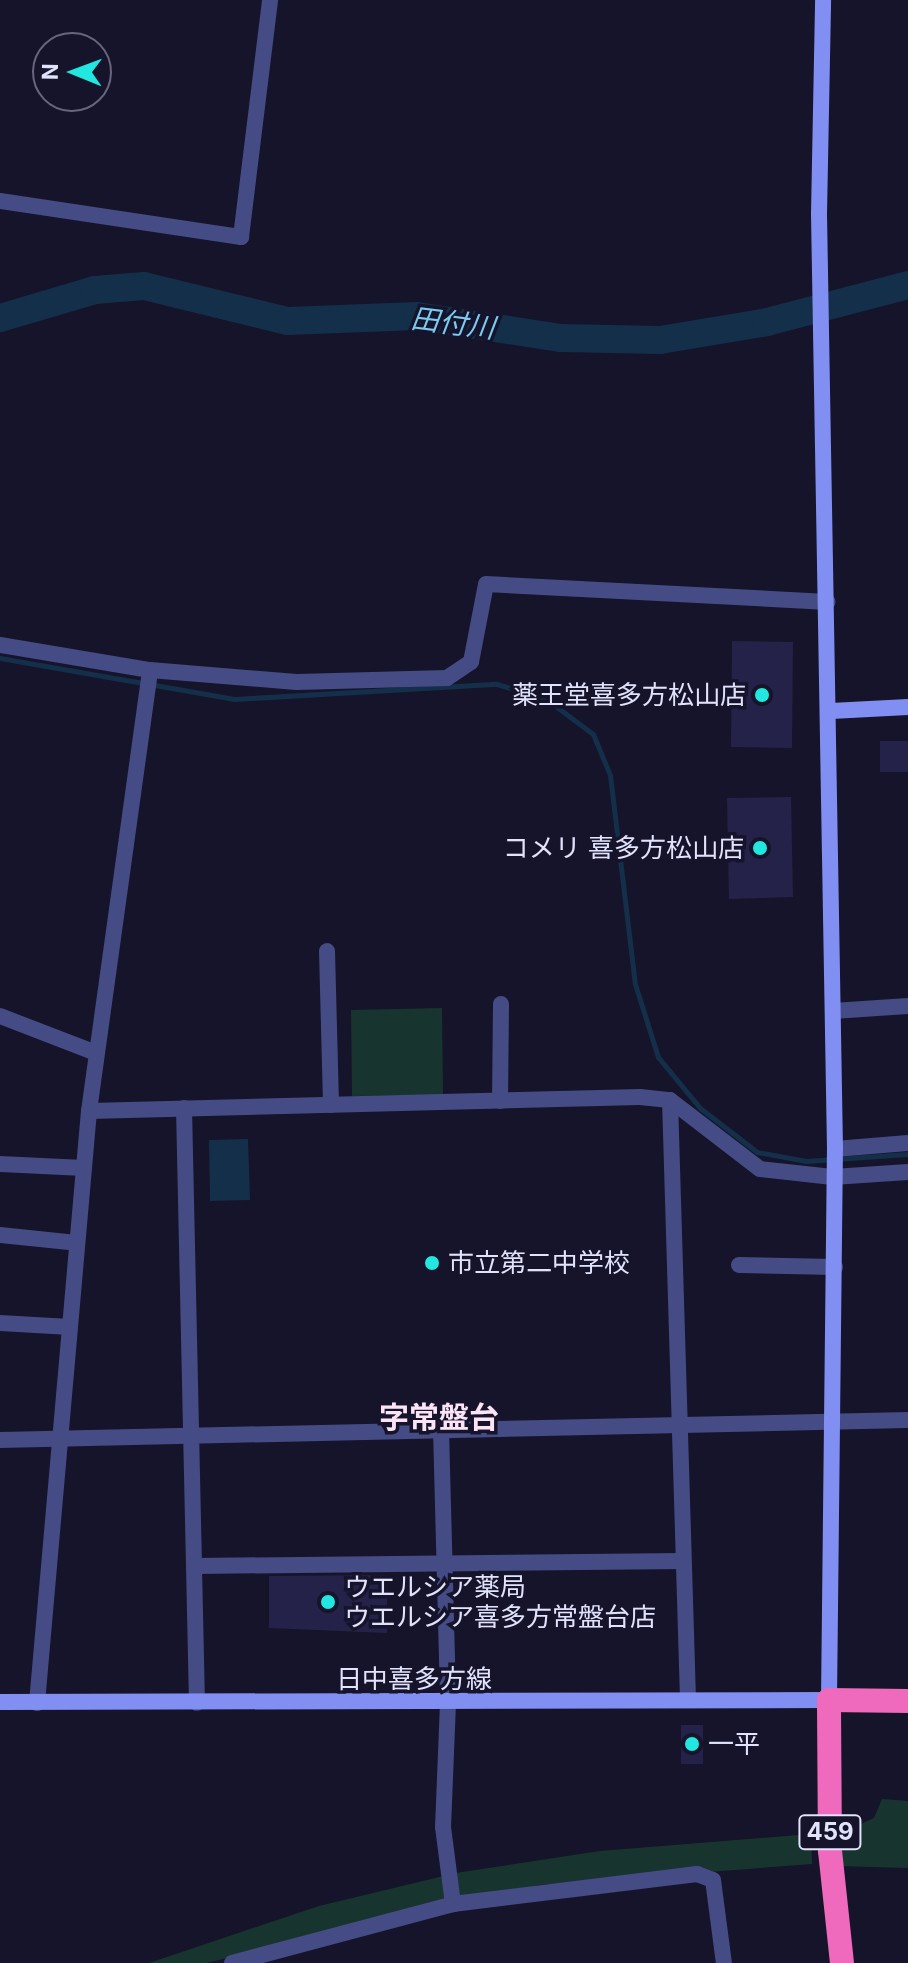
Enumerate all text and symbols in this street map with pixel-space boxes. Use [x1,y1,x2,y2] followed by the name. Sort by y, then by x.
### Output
[32,32,112,112] north arrow
[37,63,63,80] text: N
[409,301,497,345] water label: 田付川
[512,679,746,711] place label: 薬王堂喜多方松山店
[753,686,771,704] marker: 薬王堂喜多方松山店
[503,832,744,864] place label: コメリ 喜多方松山店
[751,839,769,857] marker: コメリ 喜多方松山店
[448,1247,630,1279] place label: 市立第二中学校
[423,1254,441,1272] marker: 市立第二中学校
[379,1399,499,1435] district label: 字常盤台
[344,1571,656,1632] place label: ウエルシア薬局 ウエルシア喜多方常盤台店
[319,1593,337,1611] marker: ウエルシア薬局 ウエルシア喜多方常盤台店
[336,1663,492,1695] street label: 日中喜多方線
[708,1728,760,1760] place label: 一平
[683,1735,701,1753] marker: 一平
[798,1812,862,1852] road number: 459

